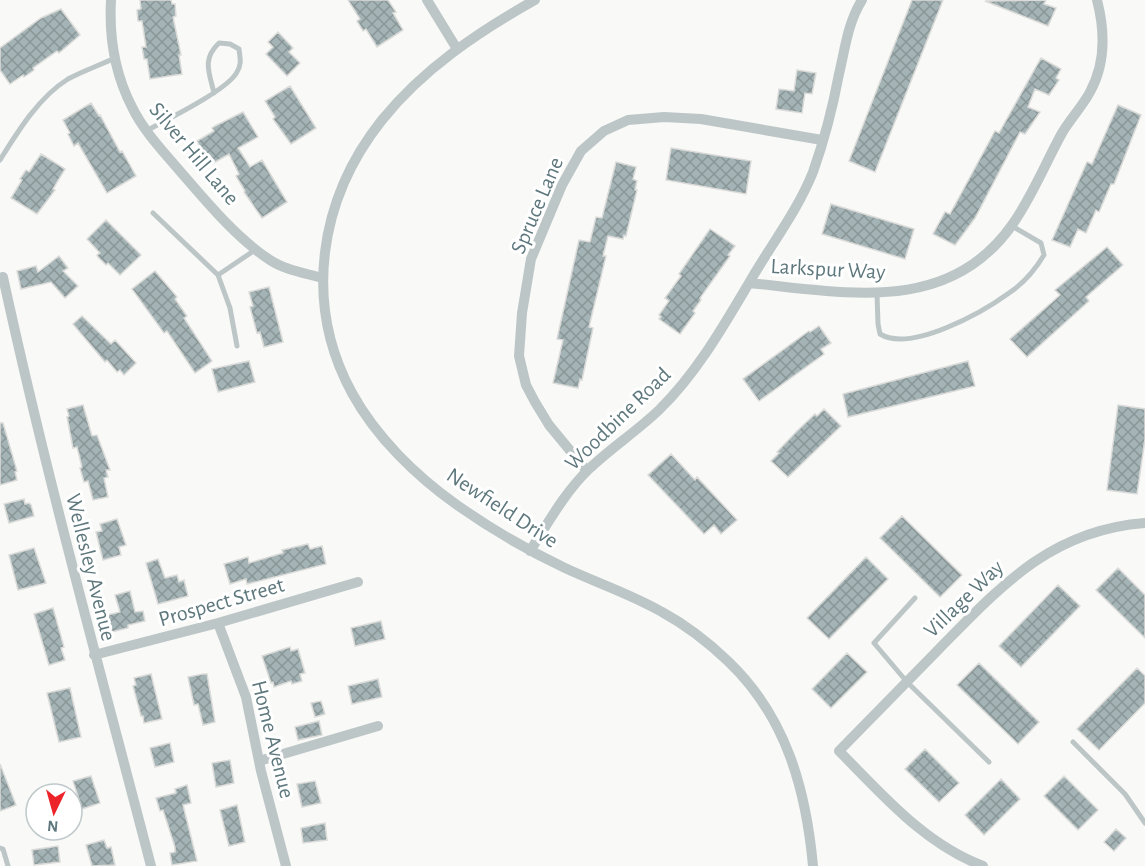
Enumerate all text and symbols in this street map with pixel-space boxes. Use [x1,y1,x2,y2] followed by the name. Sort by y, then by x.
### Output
[145,98,243,209] street label: Silver Hill Lane
[507,154,567,257] street label: Spruce Lane
[770,255,887,283] street label: Larkspur Way
[561,363,675,474] street label: Woodbine Road
[443,464,562,552] street label: Newfield Drive
[62,491,120,643] street label: Wellesley Avenue
[920,555,1008,642] street label: Village Way
[156,574,287,630] street label: Prospect Street
[248,678,298,800] street label: Home Avenue
[24,782,84,842] north arrow
[47,817,59,834] text: N

